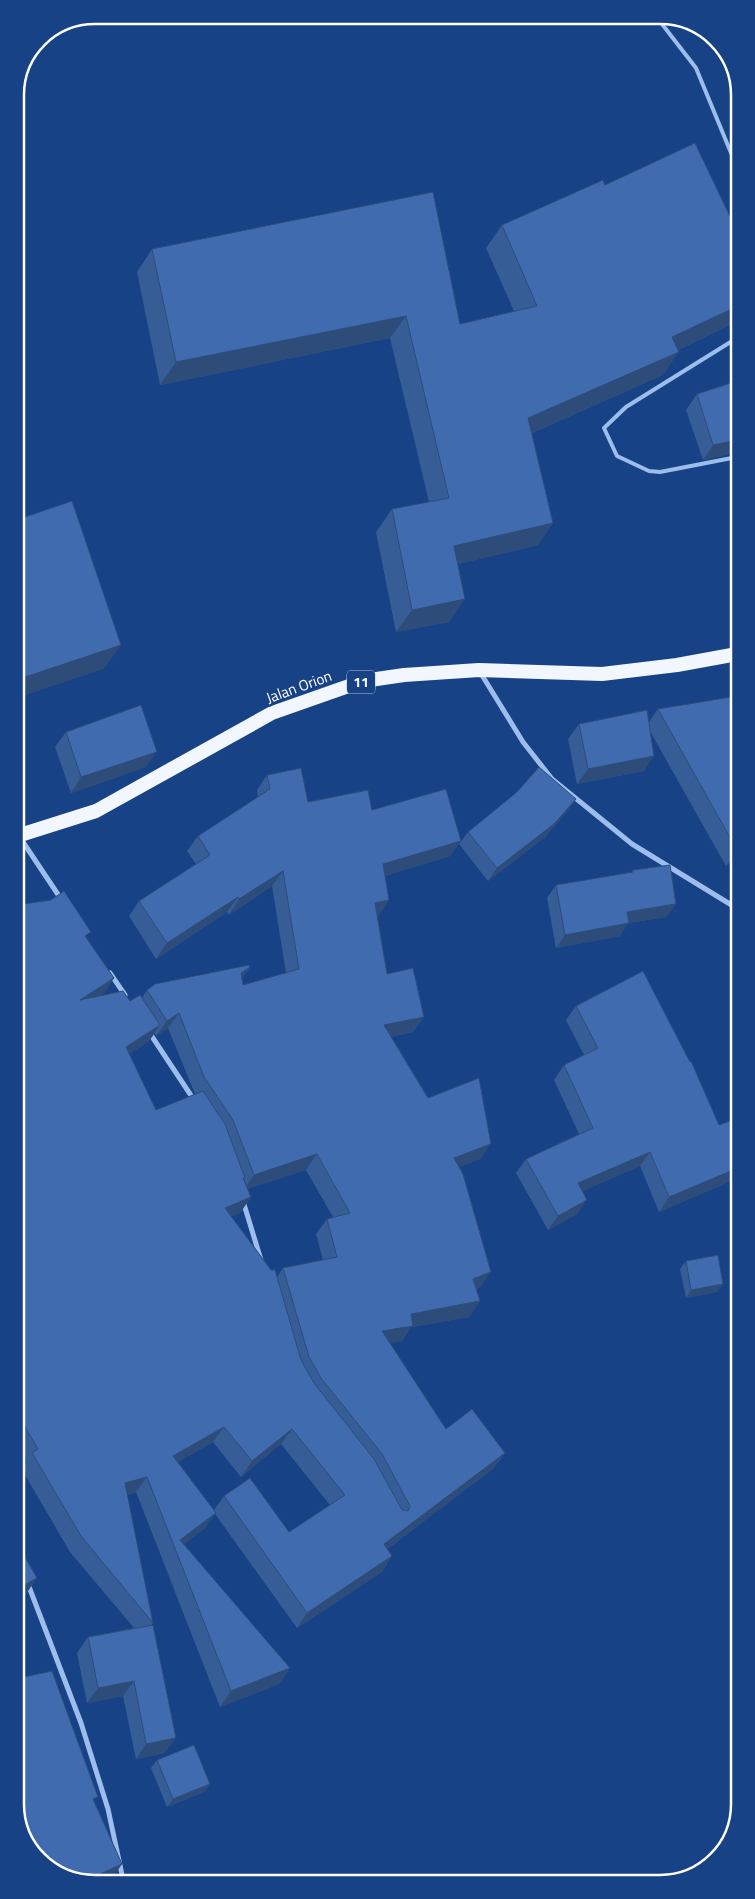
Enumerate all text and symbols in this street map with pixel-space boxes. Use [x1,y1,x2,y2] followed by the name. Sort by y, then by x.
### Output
[263,664,335,709] street label: Jalan Orion
[347,670,375,694] road number: 11

